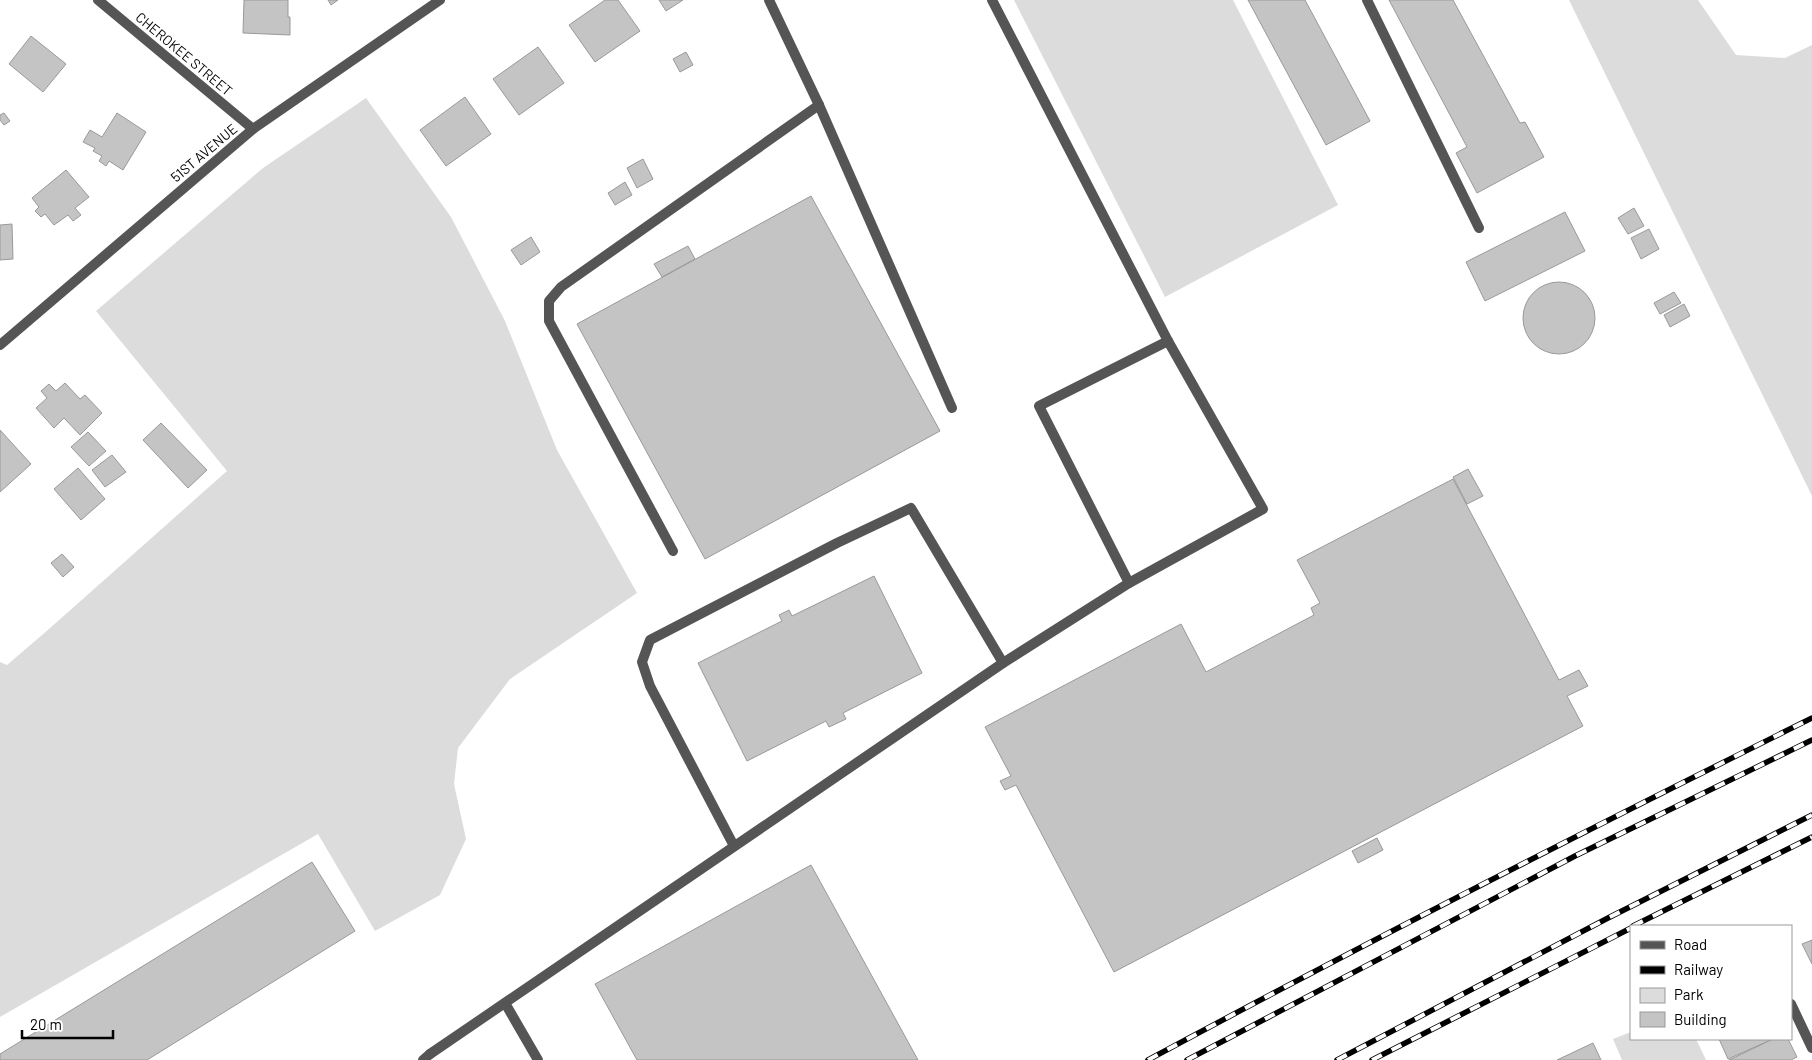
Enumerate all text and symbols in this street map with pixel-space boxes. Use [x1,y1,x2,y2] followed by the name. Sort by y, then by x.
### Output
[133,8,236,99] street label: CHEROKEE STREET
[167,120,240,185] street label: 51ST AVENUE
[1630,925,1792,1040] legend
[1674,935,1707,953] text: Road
[1674,960,1723,978] text: Railway
[1674,985,1704,1003] text: Park
[22,1008,114,1040] scale bar
[1674,1010,1727,1028] text: Building
[30,1015,62,1033] text: 20 m

